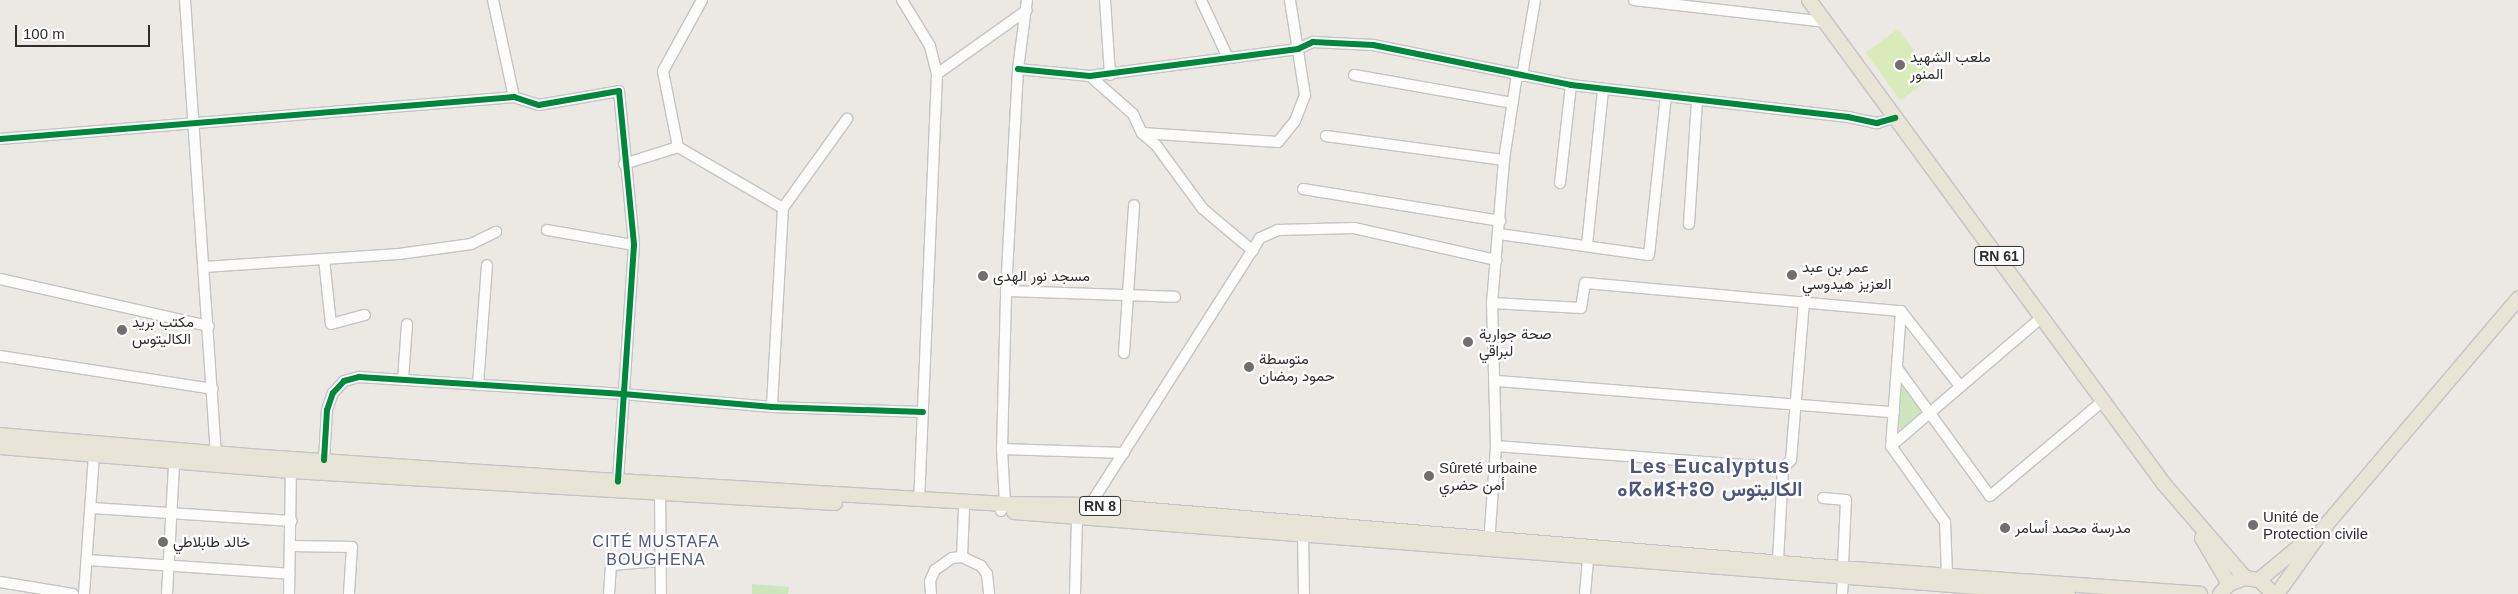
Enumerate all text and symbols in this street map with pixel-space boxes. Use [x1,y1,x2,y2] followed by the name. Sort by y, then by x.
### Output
[18,15,152,47] scale bar
[23,25,65,42] text: 100 m
[1910,47,1991,82] place label: ملعب الشهيد المنور
[1894,59,1906,71] marker: ملعب الشهيد المنور
[1974,245,2024,268] road number: RN 61
[1802,257,1891,292] place label: عمر بن عبد العزيز هيدوسي
[993,267,1090,285] place label: مسجد نور الهدى
[1786,269,1798,281] marker: عمر بن عبد العزيز هيدوسي
[977,270,989,282] marker: مسجد نور الهدى
[132,312,194,347] place label: مكتب بريد الكاليتوس
[116,324,128,336] marker: مكتب بريد الكاليتوس
[1479,324,1552,359] place label: صحة جوارية لبراقي
[1461,335,1475,349] marker: صحة جوارية لبراقي
[1259,349,1335,384] place label: متوسطة حمود رمضان
[1243,361,1255,373] marker: متوسطة حمود رمضان
[1622,454,1798,501] district label: Les Eucalyptus ⴰⴽⴰⵍⵉⵜⵓⵙ الكاليتوس
[1439,458,1537,493] place label: Sûreté urbaine أمن حضري
[1423,470,1435,482] marker: Sûreté urbaine أمن حضري
[1079,494,1121,518] road number: RN 8
[2263,507,2368,542] place label: Unité de Protection civile
[2015,519,2131,537] place label: مدرسة محمد أسامر
[2247,519,2259,531] marker: Unité de Protection civile
[1999,522,2011,534] marker: مدرسة محمد أسامر
[591,532,721,570] district label: CITÉ MUSTAFA BOUGHENA
[173,533,250,551] place label: خالد طابلاطي
[157,536,169,548] marker: خالد طابلاطي

